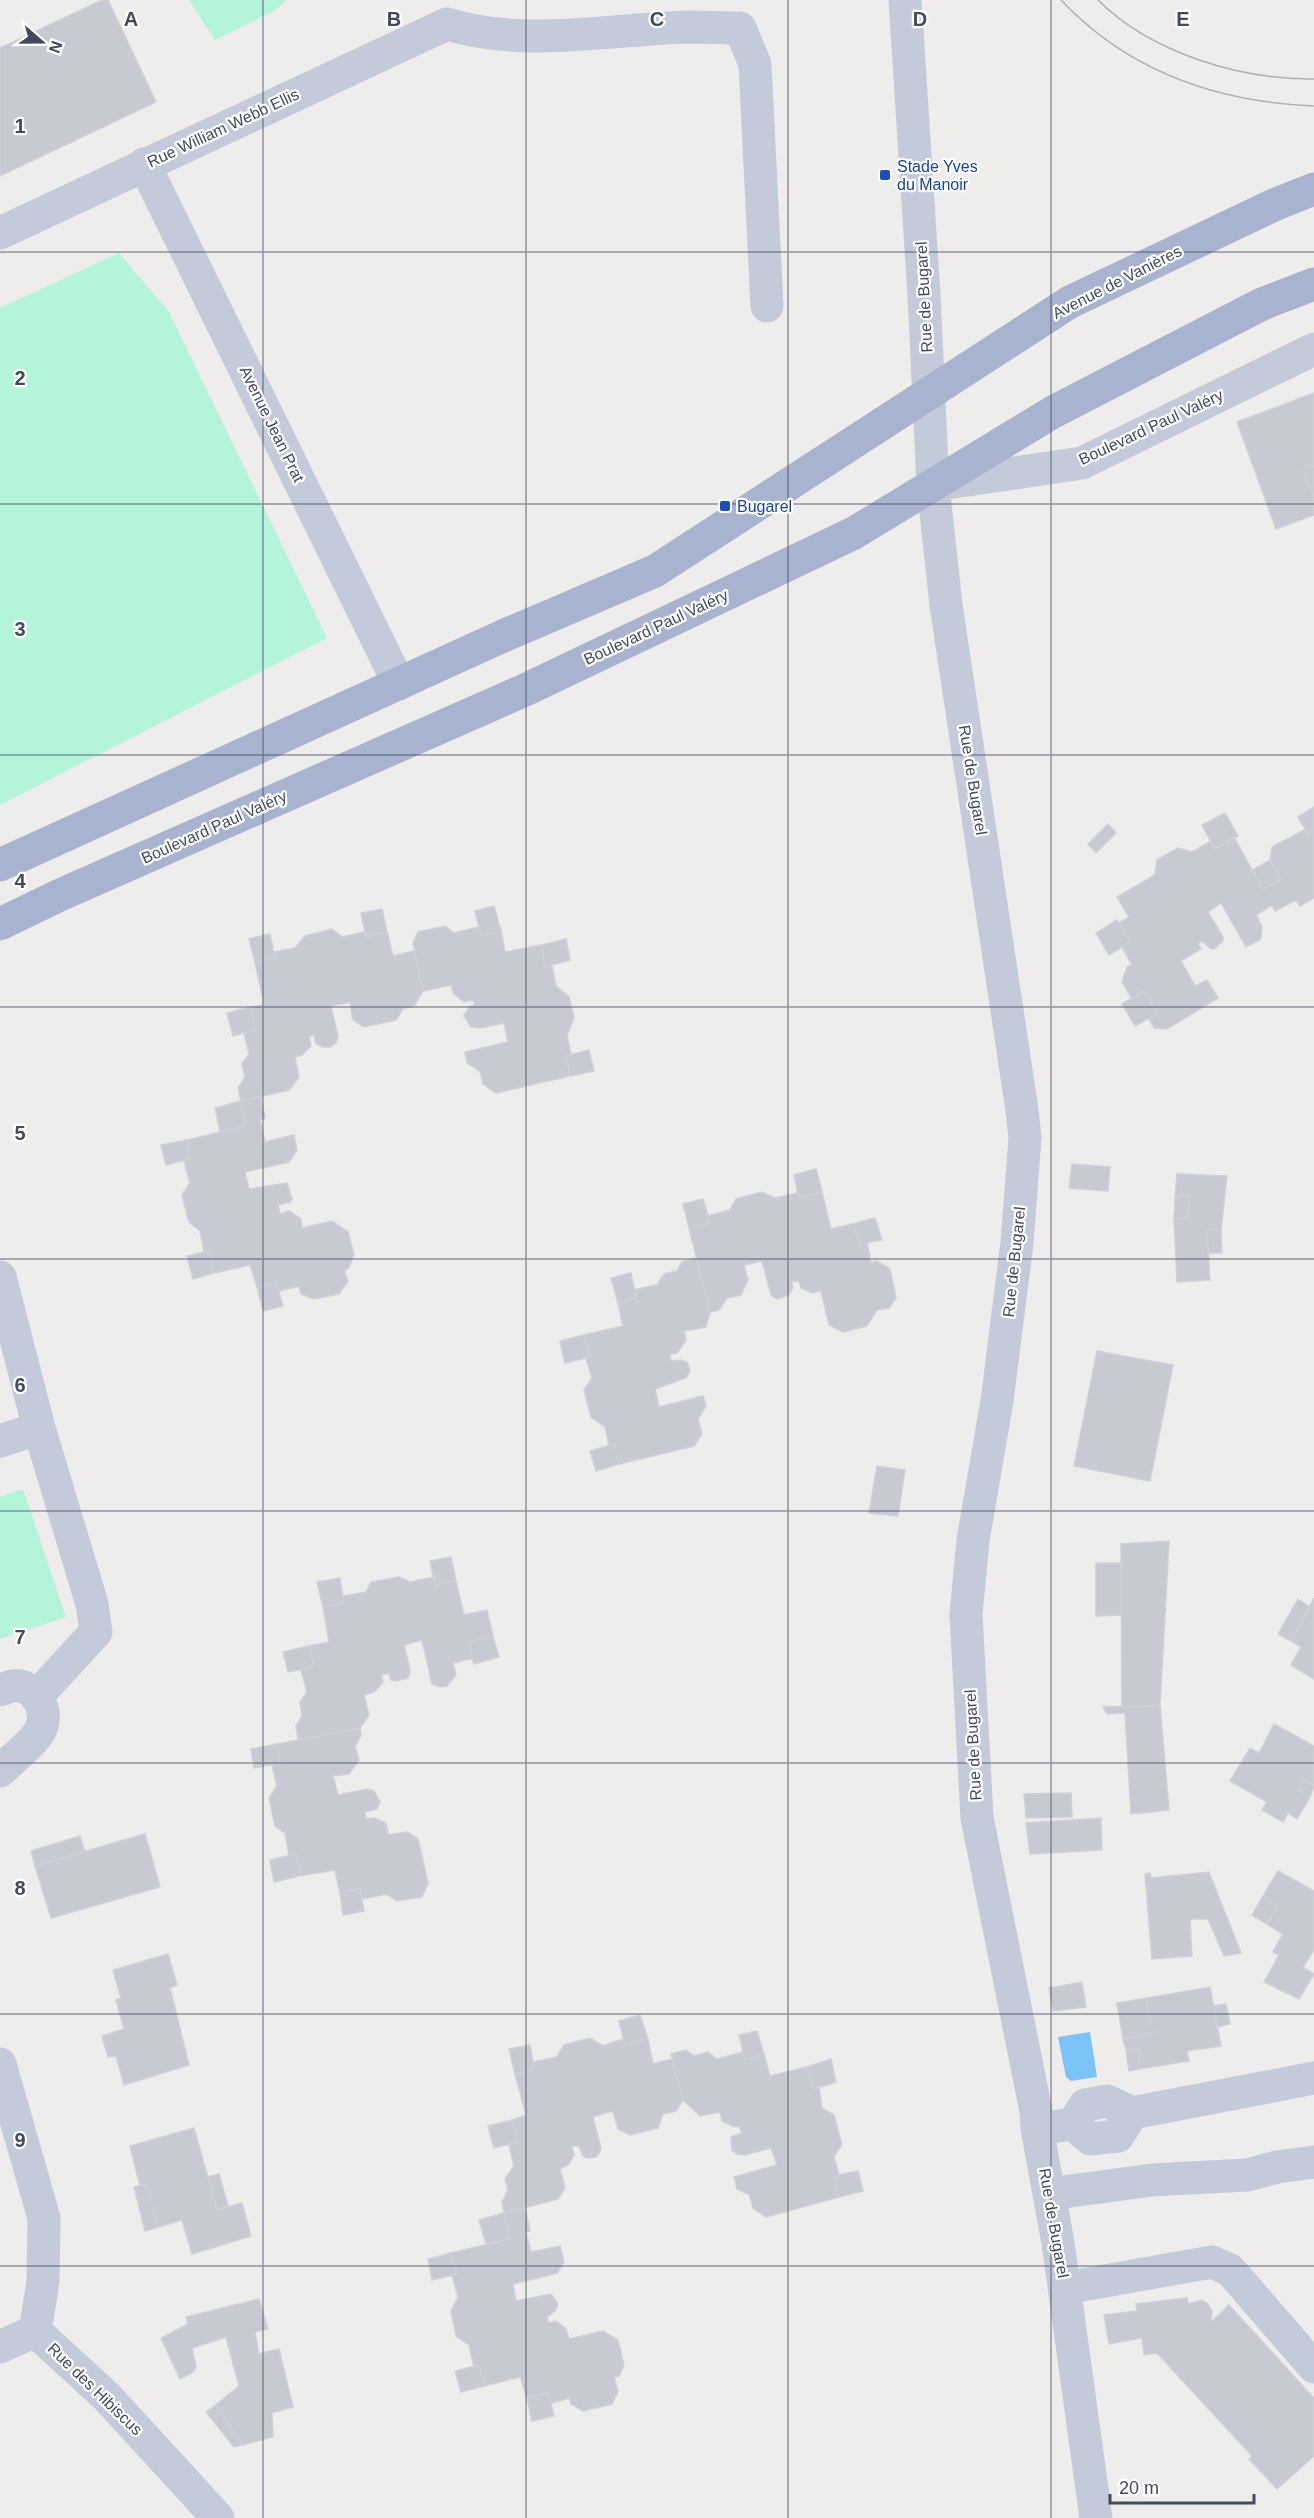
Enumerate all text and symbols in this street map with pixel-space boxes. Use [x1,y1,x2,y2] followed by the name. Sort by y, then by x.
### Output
[124,8,138,30] text: A
[387,8,401,30] text: B
[650,8,664,30] text: C
[913,8,927,30] text: D
[1176,8,1190,30] text: E
[12,12,72,72] north arrow
[46,39,66,55] text: N
[145,85,301,171] street label: Rue William Webb Ellis
[14,115,26,137] text: 1
[897,158,978,193] place label: Stade Yves du Manoir
[878,168,892,182] marker: Stade Yves du Manoir
[913,241,935,353] street label: Rue de Bugarel
[1050,242,1184,322] street label: Avenue de Vanières
[237,363,308,485] street label: Avenue Jean Prat
[14,367,26,389] text: 2
[1076,386,1226,468] street label: Boulevard Paul Valéry
[737,498,792,515] place label: Bugarel
[718,499,732,513] marker: Bugarel
[581,586,731,668] street label: Boulevard Paul Valéry
[14,618,26,640] text: 3
[956,724,990,836] street label: Rue de Bugarel
[139,787,289,867] street label: Boulevard Paul Valéry
[14,870,26,892] text: 4
[14,1122,26,1144] text: 5
[1000,1206,1028,1318] street label: Rue de Bugarel
[14,1374,26,1396] text: 6
[14,1626,26,1648] text: 7
[962,1689,984,1801] street label: Rue de Bugarel
[14,1877,26,1899] text: 8
[14,2129,26,2151] text: 9
[1036,2167,1072,2279] street label: Rue de Bugarel
[44,2340,146,2438] street label: Rue des Hibiscus
[1110,2467,1254,2505] scale bar
[1119,2478,1159,2498] text: 20 m

